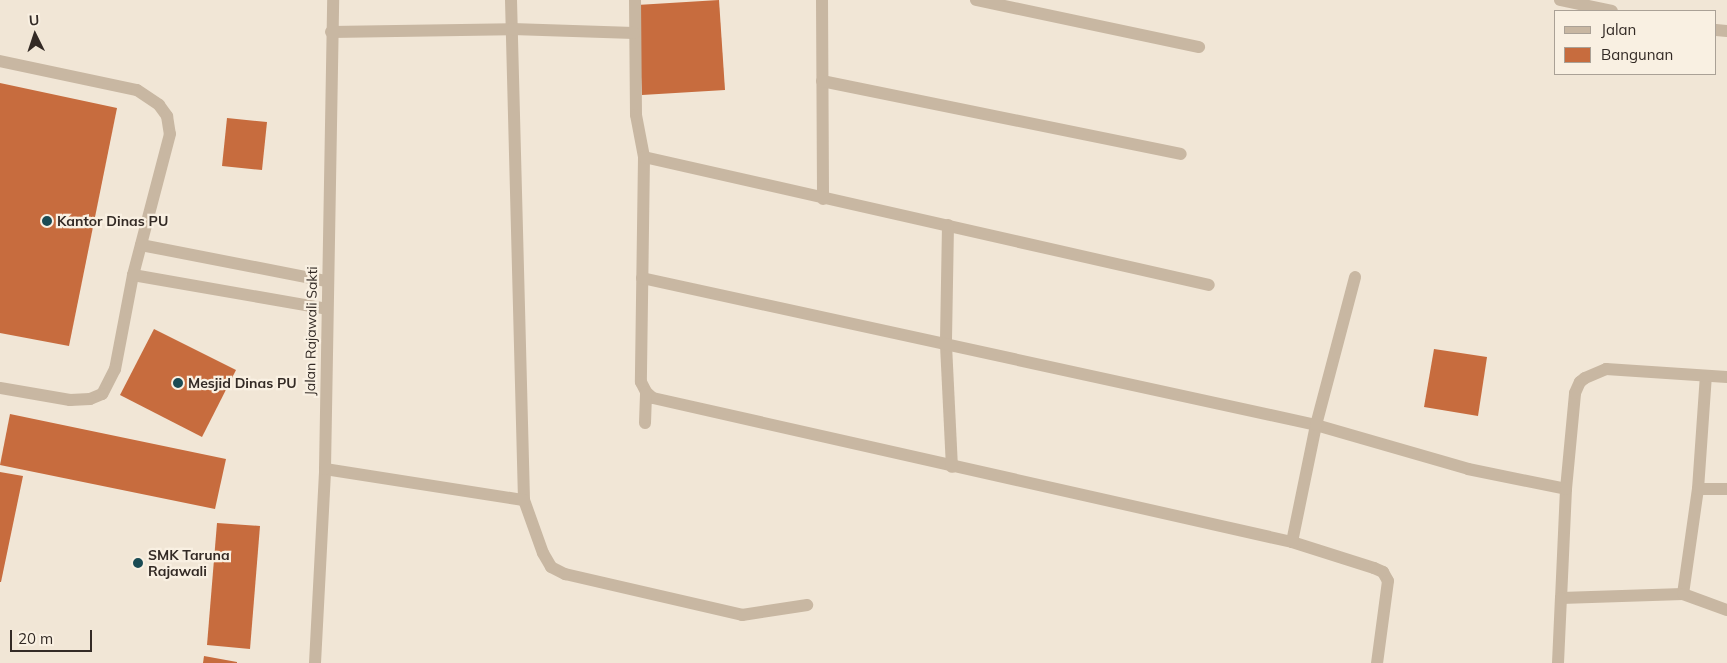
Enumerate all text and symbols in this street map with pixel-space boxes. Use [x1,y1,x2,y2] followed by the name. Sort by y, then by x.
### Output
[10,10,60,60] north arrow
[1554,10,1717,75] legend
[28,11,40,29] text: U
[1601,20,1636,39] text: Jalan
[1601,45,1673,64] text: Bangunan
[57,213,168,229] place label: Kantor Dinas PU
[41,215,53,227] marker: Kantor Dinas PU
[301,266,321,396] street label: Jalan Rajawali Sakti
[188,375,297,391] place label: Mesjid Dinas PU
[172,377,184,389] marker: Mesjid Dinas PU
[148,547,230,580] place label: SMK Taruna Rajawali
[132,557,144,569] marker: SMK Taruna Rajawali
[12,620,95,652] scale bar
[18,629,53,648] text: 20 m

